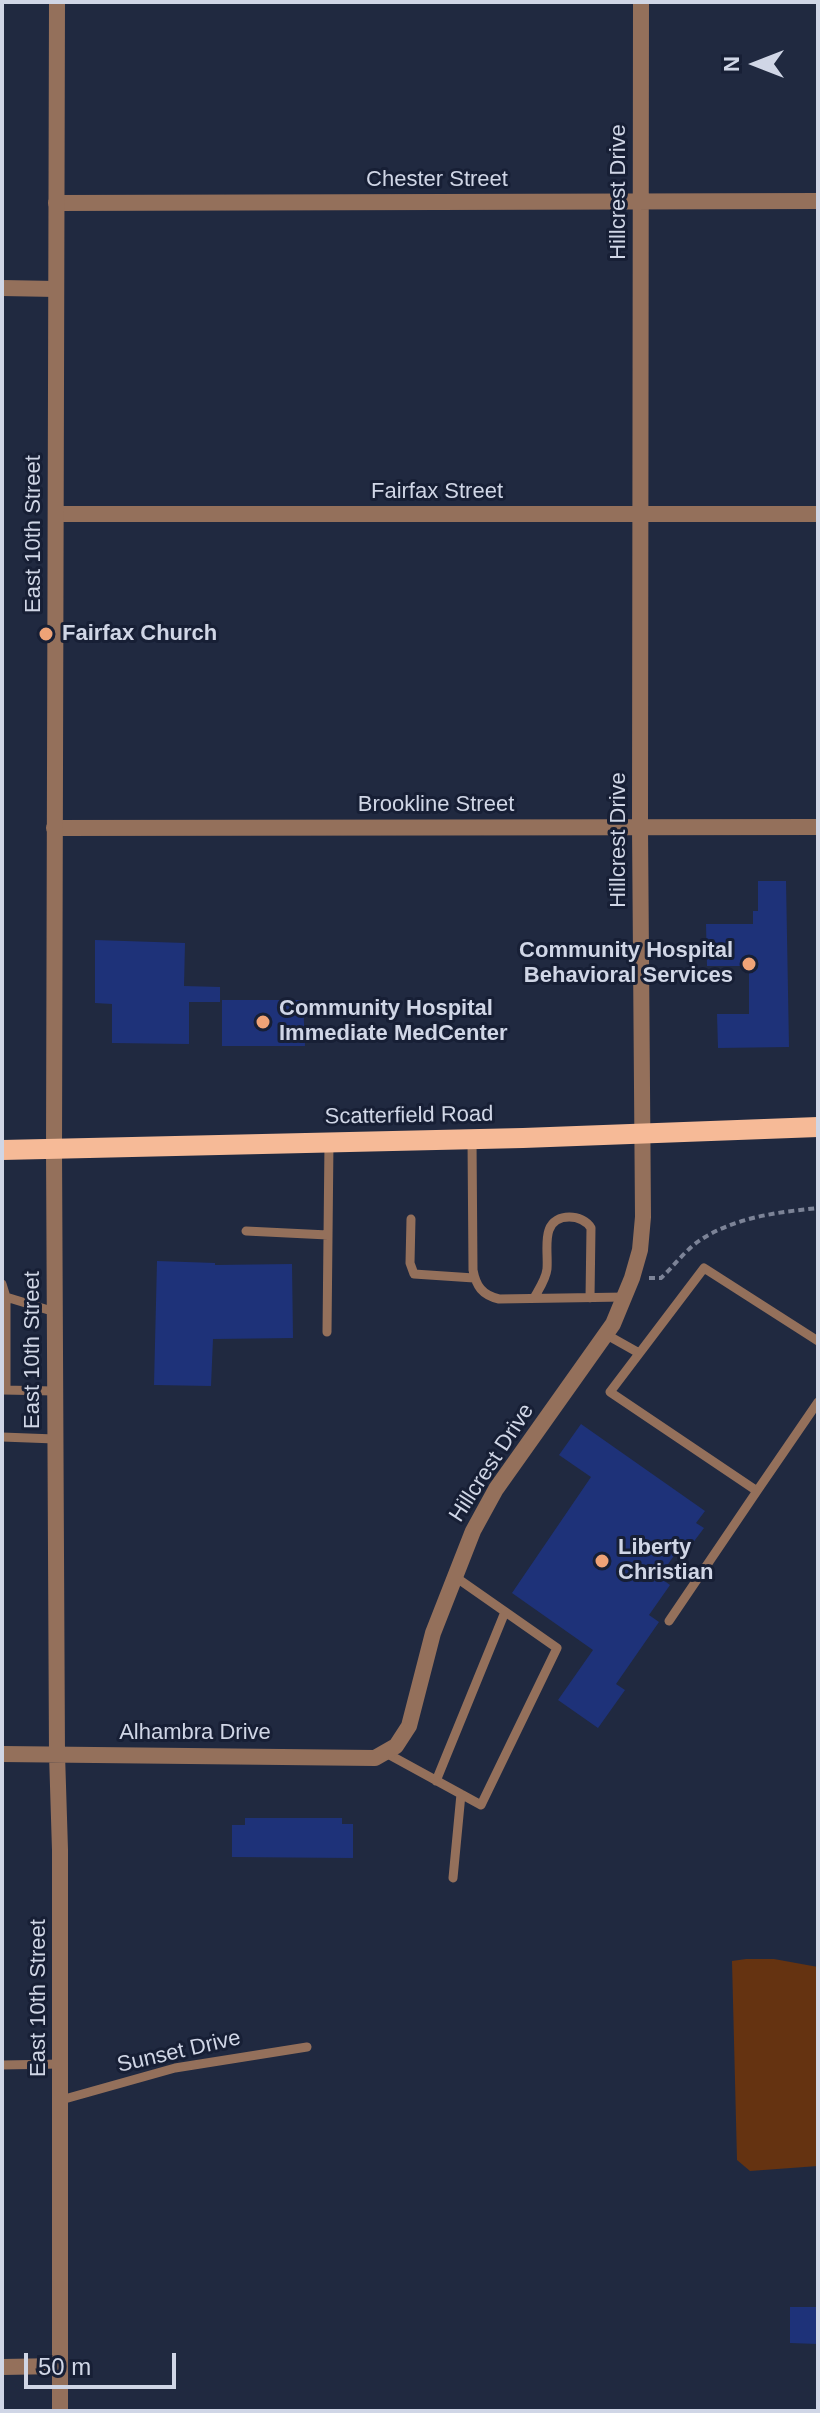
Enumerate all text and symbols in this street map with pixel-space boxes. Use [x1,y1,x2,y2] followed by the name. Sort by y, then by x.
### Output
[716,24,796,104] north arrow
[719,56,744,72] text: N
[606,124,632,260] street label: Hillcrest Drive
[366,167,508,193] street label: Chester Street
[21,455,47,613] street label: East 10th Street
[371,479,503,505] street label: Fairfax Street
[62,621,217,647] place label: Fairfax Church
[37,625,55,643] marker: Fairfax Church
[606,772,632,908] street label: Hillcrest Drive
[358,792,514,818] street label: Brookline Street
[519,938,733,990] place label: Community Hospital Behavioral Services
[740,955,758,973] marker: Community Hospital Behavioral Services
[279,996,508,1048] place label: Community Hospital Immediate MedCenter
[254,1013,272,1031] marker: Community Hospital Immediate MedCenter
[324,1101,494,1131] street label: Scatterfield Road
[20,1271,46,1429] street label: East 10th Street
[444,1399,540,1527] street label: Hillcrest Drive
[618,1535,713,1586] place label: Liberty Christian
[593,1552,611,1570] marker: Liberty Christian
[119,1720,271,1746] street label: Alhambra Drive
[26,1919,52,2077] street label: East 10th Street
[115,2025,243,2079] street label: Sunset Drive
[28,2337,180,2387] scale bar
[38,2353,91,2380] text: 50 m

